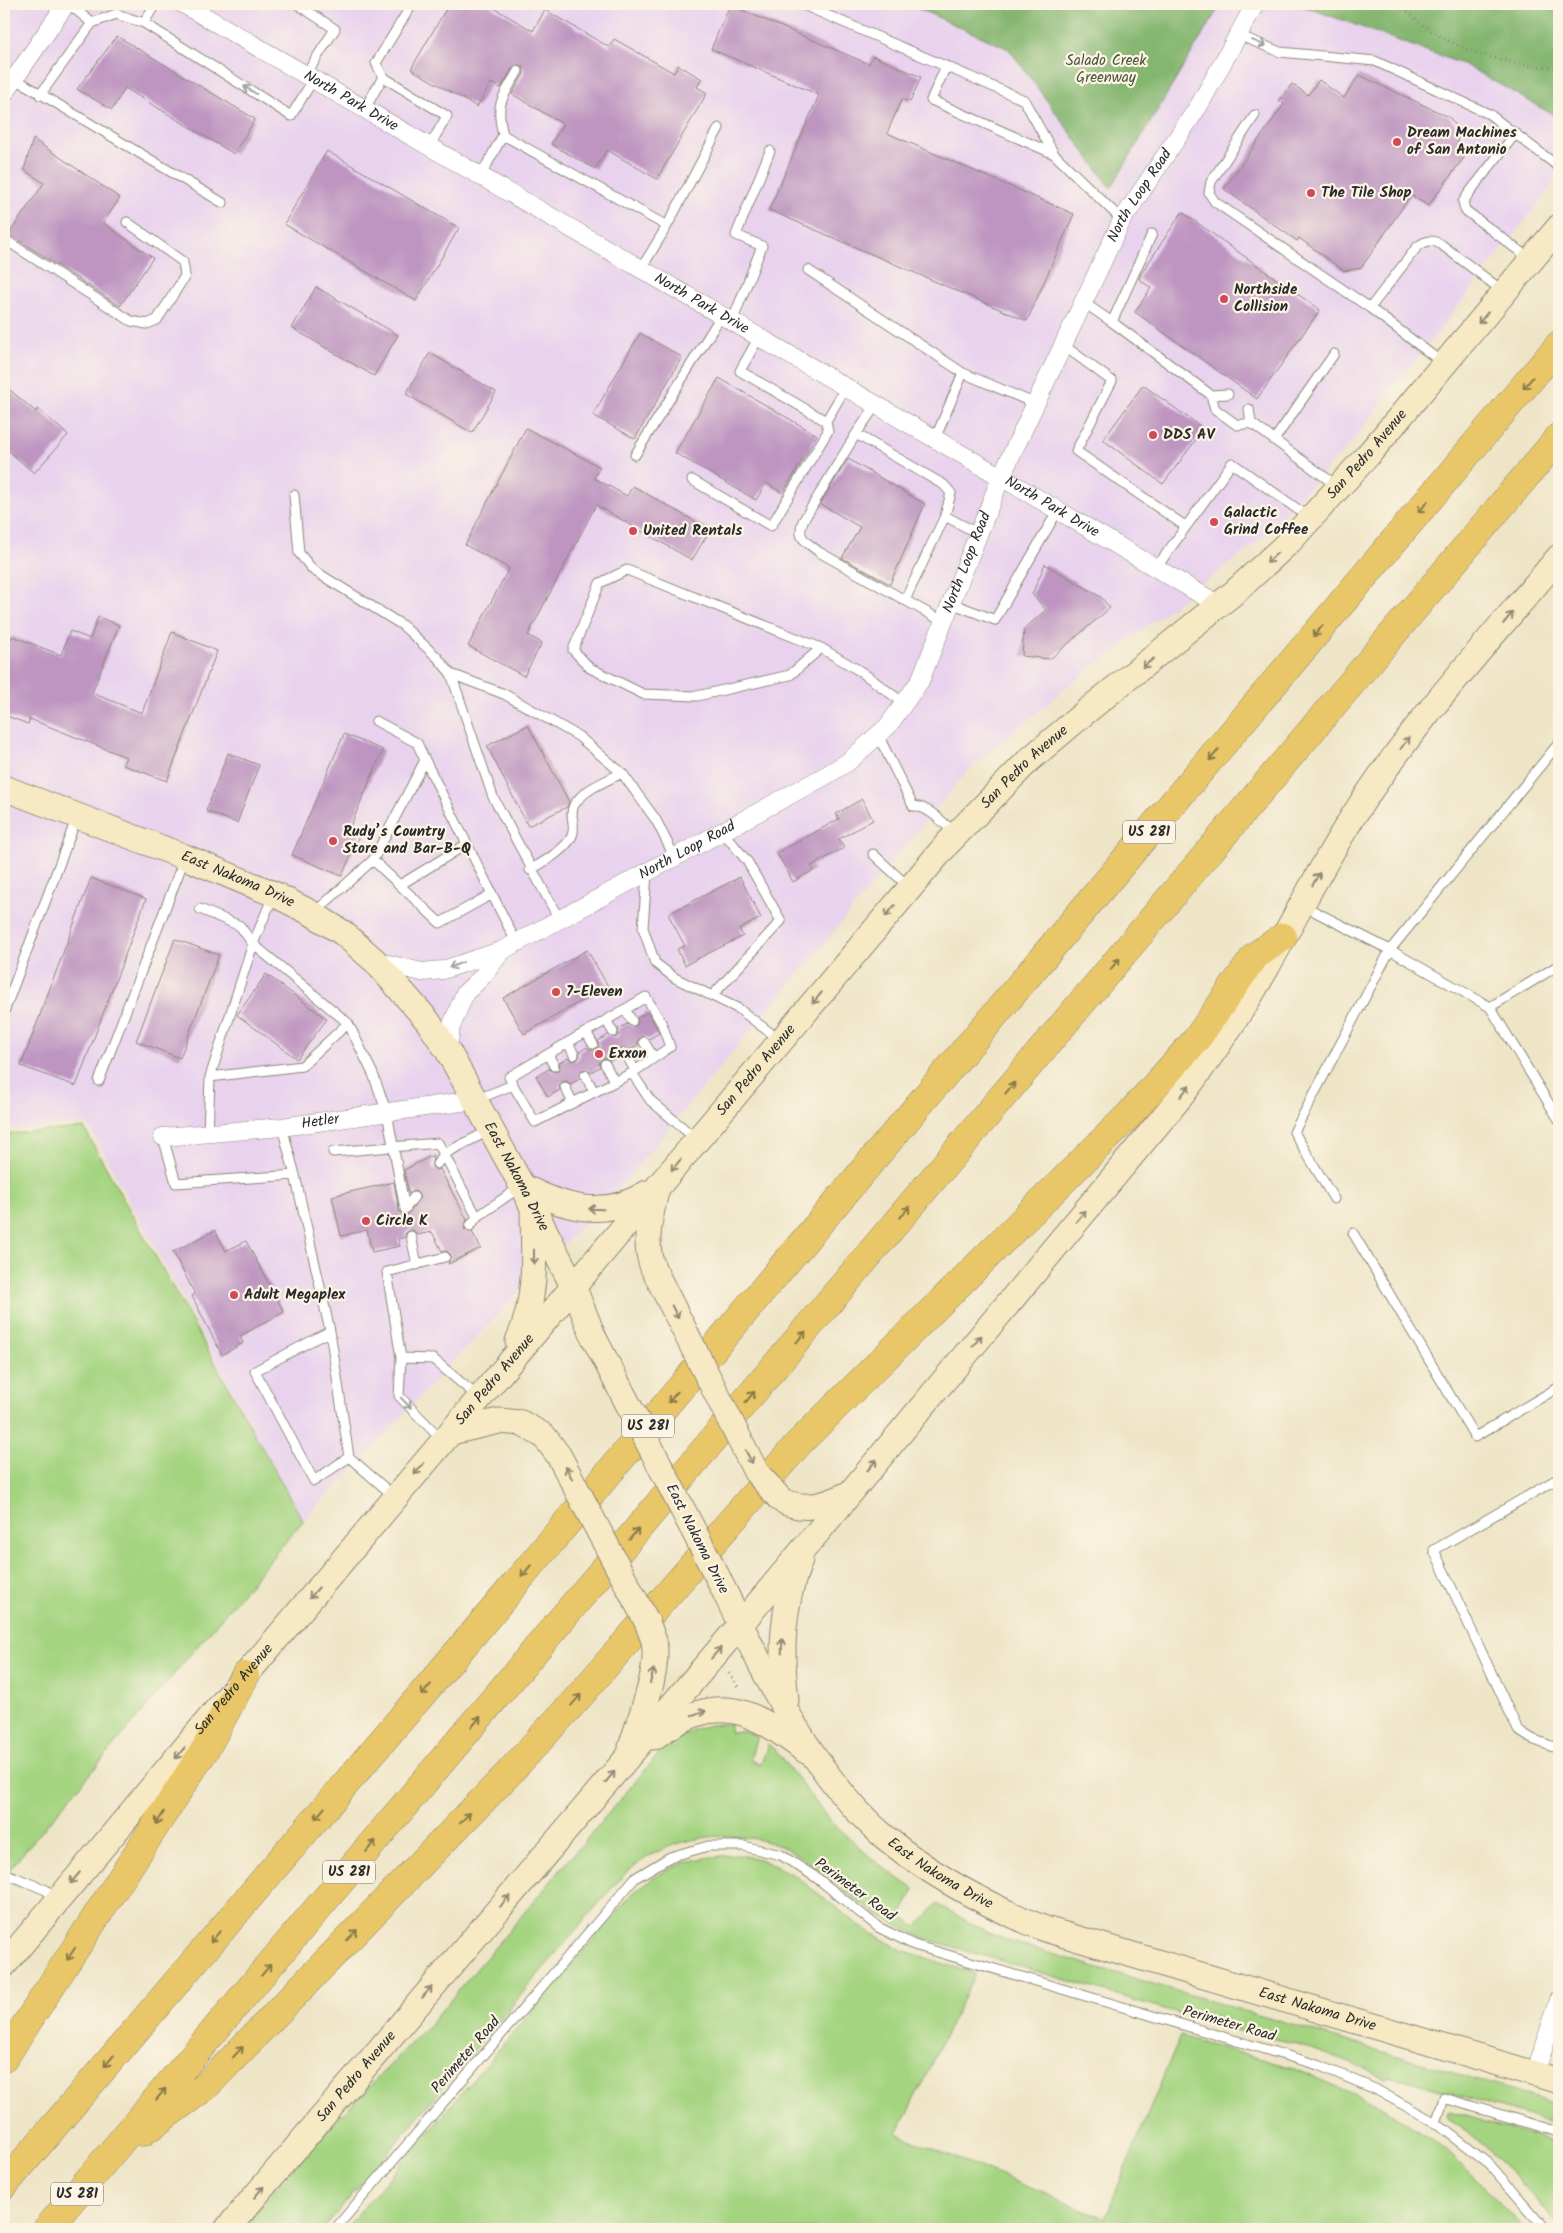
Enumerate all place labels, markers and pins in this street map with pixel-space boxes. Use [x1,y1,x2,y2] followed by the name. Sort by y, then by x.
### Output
[1407,121,1517,162] place label: Dream Machines of San Antonio
[1391,136,1403,148] marker: Dream Machines of San Antonio
[1321,181,1411,205] place label: The Tile Shop
[1305,187,1317,199] marker: The Tile Shop
[1234,278,1298,319] place label: Northside Collision
[1218,293,1230,305] marker: Northside Collision
[1163,423,1215,447] place label: DDS AV
[1147,429,1159,441] marker: DDS AV
[1224,501,1309,542] place label: Galactic Grind Coffee
[1208,516,1220,528] marker: Galactic Grind Coffee
[643,519,742,543] place label: United Rentals
[627,525,639,537] marker: United Rentals
[343,820,471,861] place label: Rudy’s Country Store and Bar-B-Q
[327,835,339,847] marker: Rudy’s Country Store and Bar-B-Q
[566,980,623,1004] place label: 7-Eleven
[550,986,562,998] marker: 7-Eleven
[609,1042,647,1066] place label: Exxon
[593,1048,605,1060] marker: Exxon
[376,1209,428,1233] place label: Circle K
[360,1215,372,1227] marker: Circle K
[244,1283,346,1307] place label: Adult Megaplex
[228,1289,240,1301] marker: Adult Megaplex

